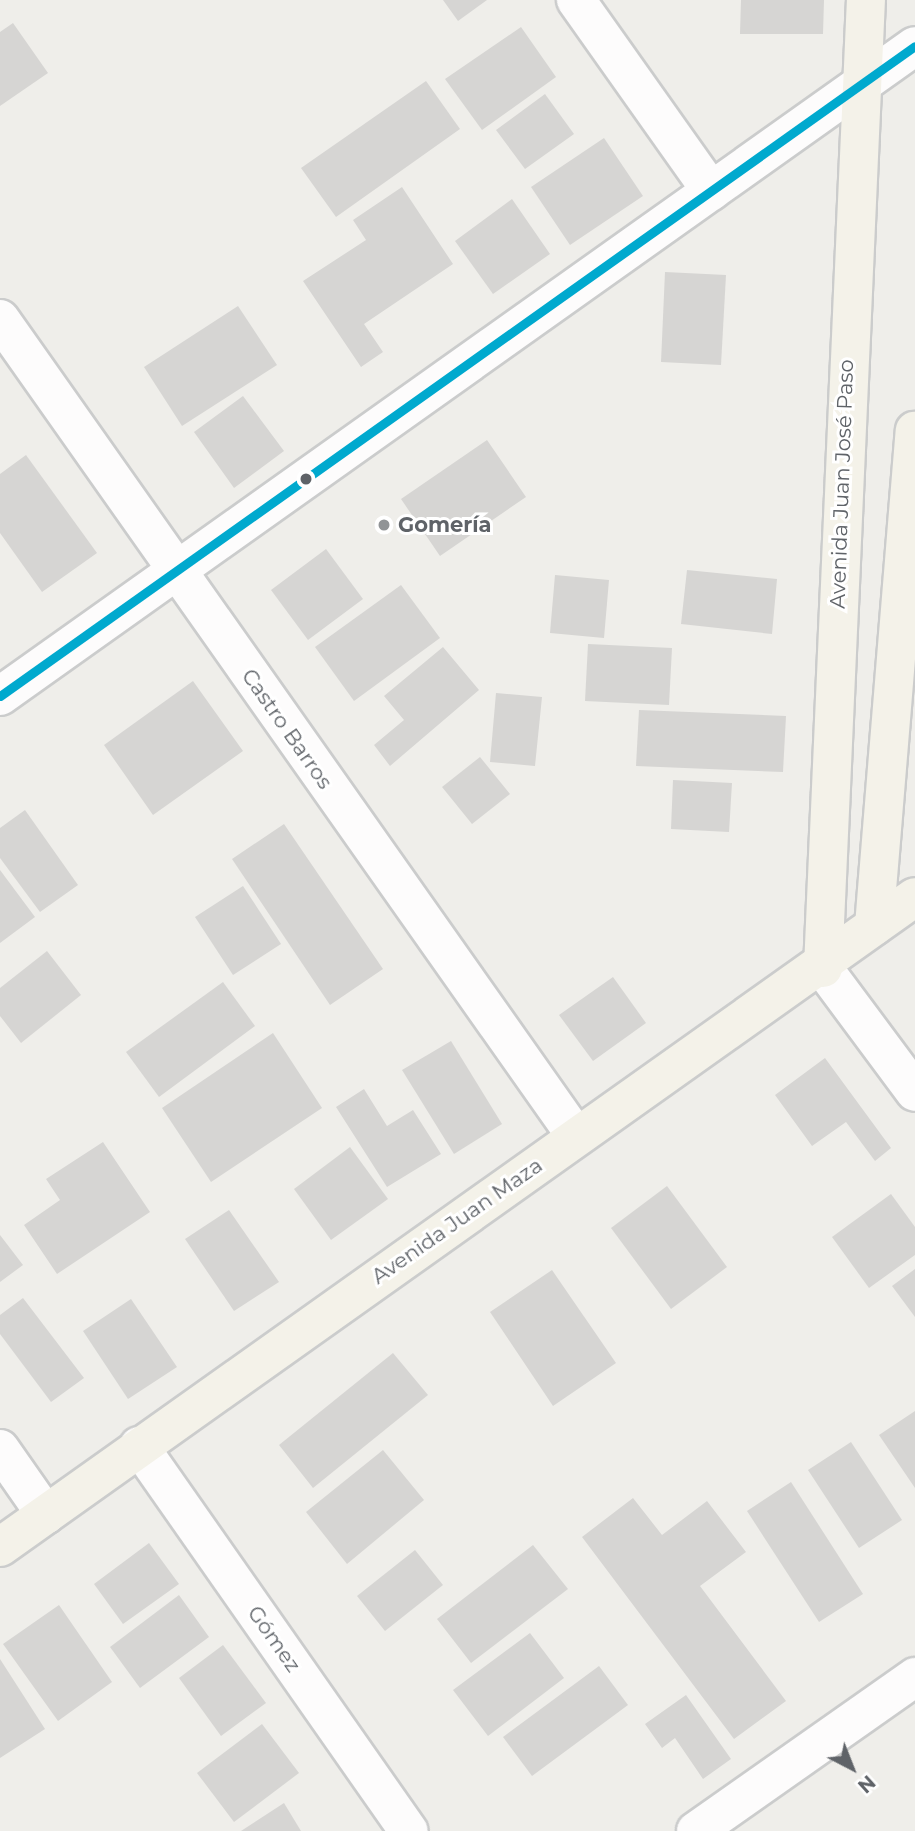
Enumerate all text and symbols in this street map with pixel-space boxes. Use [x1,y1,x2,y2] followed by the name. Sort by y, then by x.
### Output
[825,359,859,609] street label: Avenida Juan José Paso
[299,472,313,486] unlabelled marker
[398,512,492,538] place label: Gomería
[376,517,392,533] marker: Gomería
[236,664,338,794] street label: Castro Barros
[367,1153,547,1289] street label: Avenida Juan Maza
[242,1601,306,1677] street label: Gómez
[817,1733,887,1803] north arrow
[853,1770,880,1798] text: N

